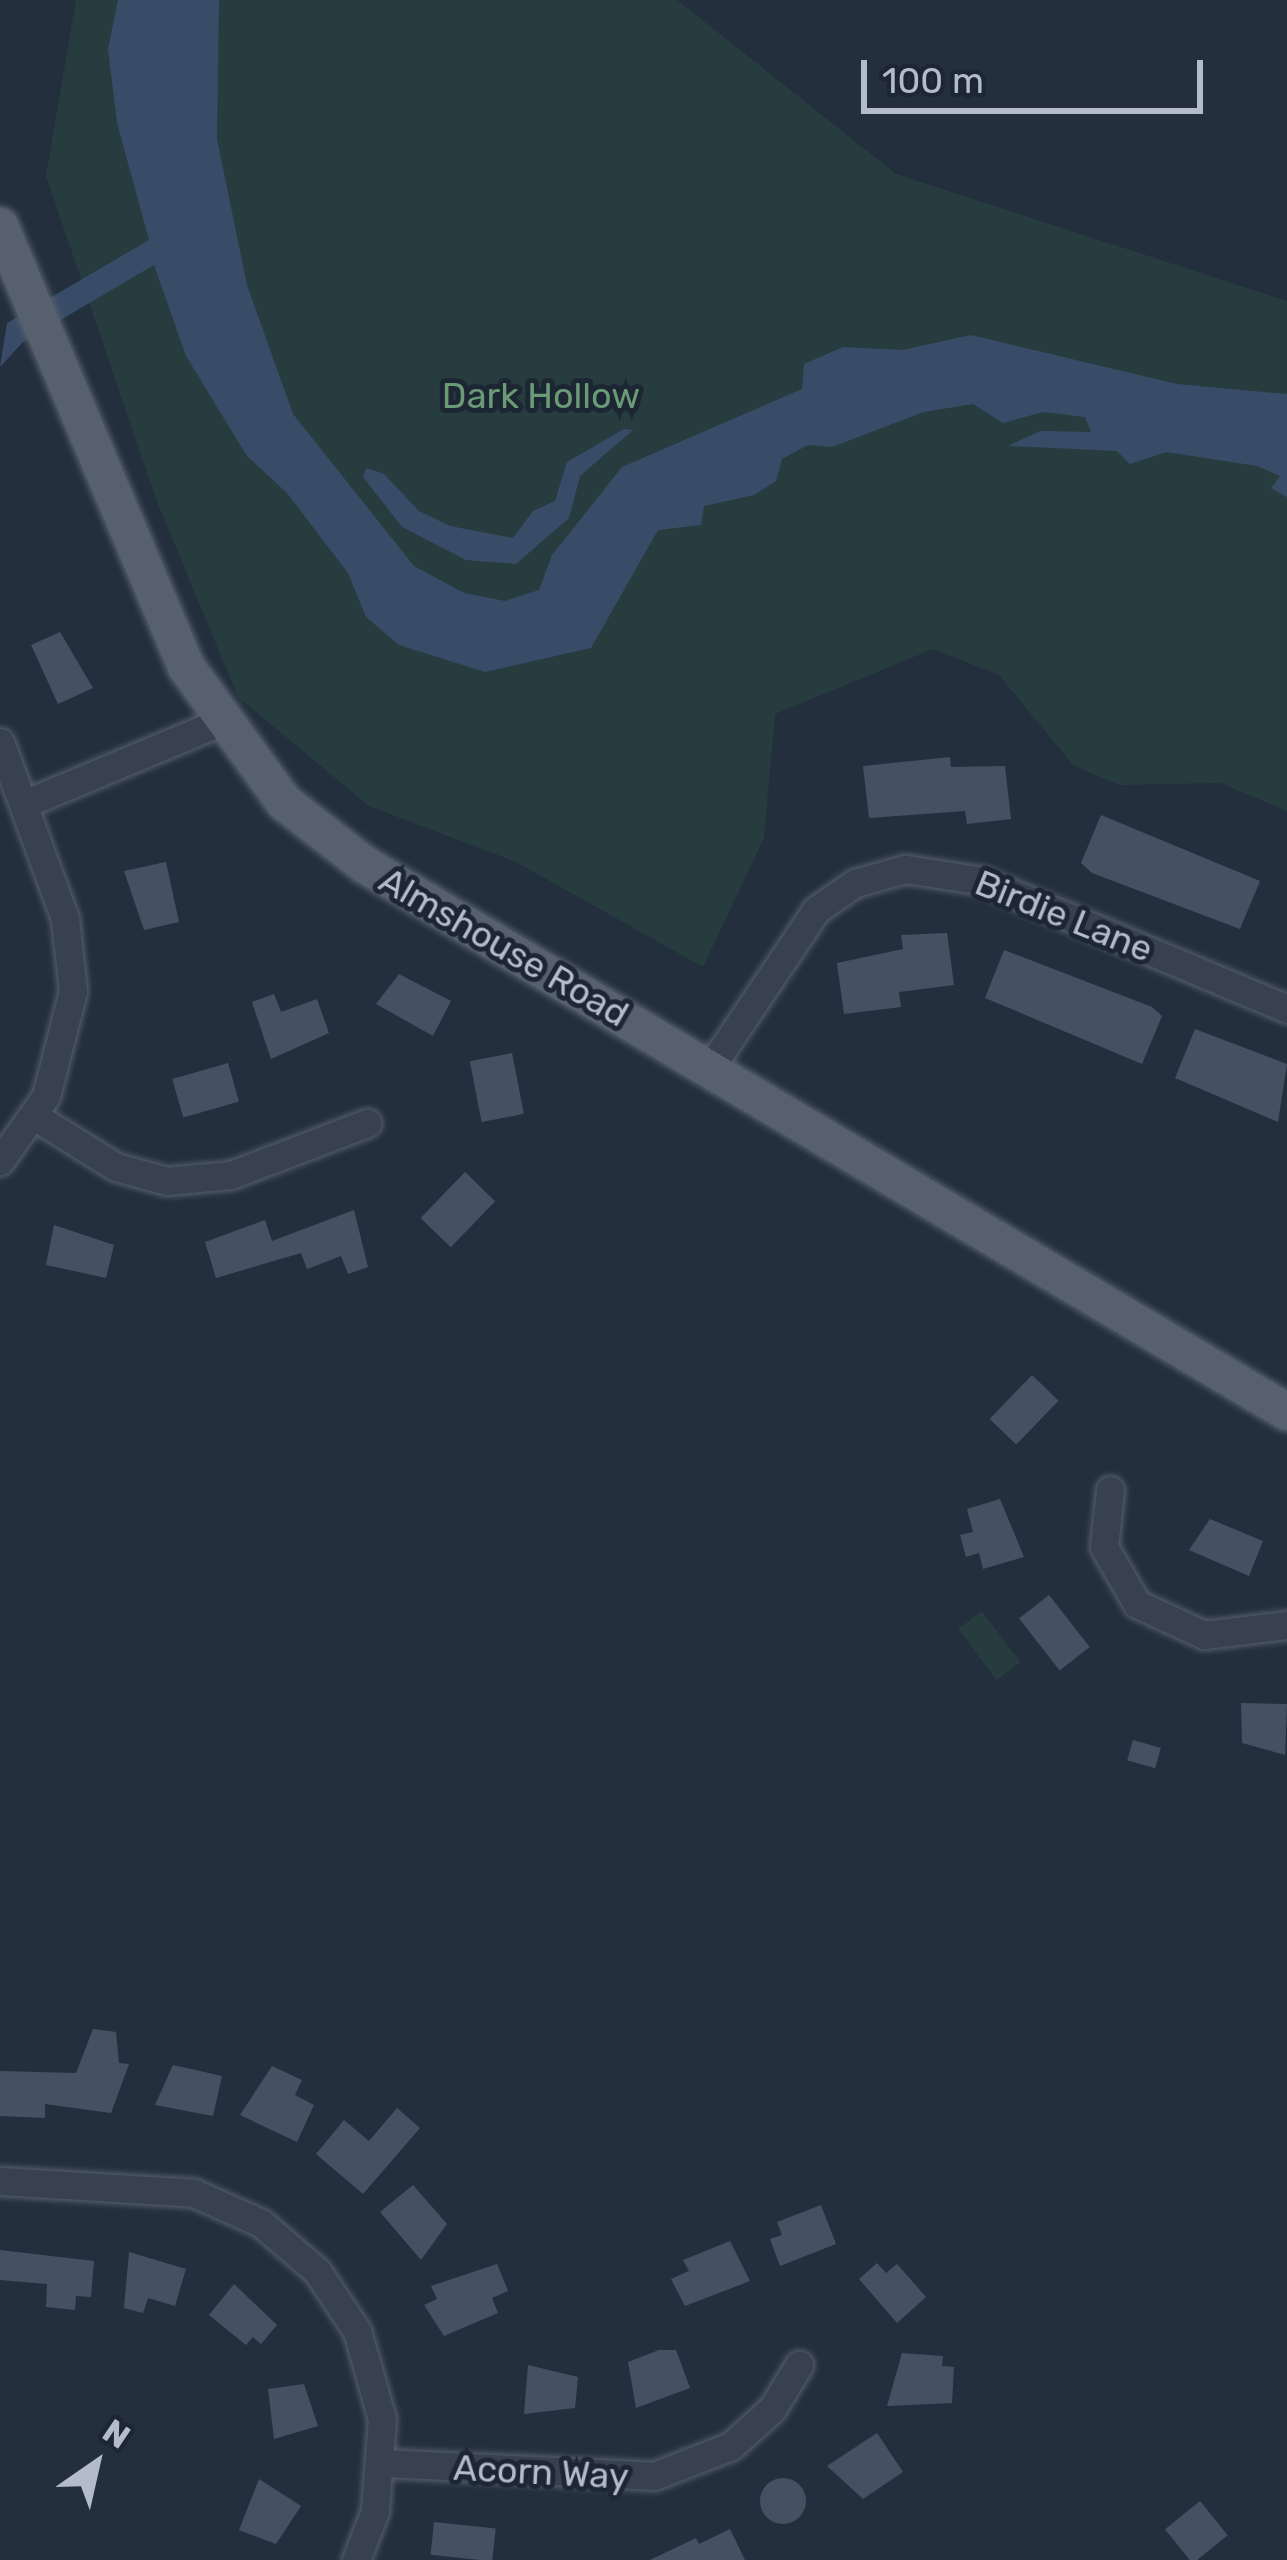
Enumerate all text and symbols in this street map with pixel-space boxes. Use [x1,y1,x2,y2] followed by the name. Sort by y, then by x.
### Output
[867,36,1209,110] scale bar
[882,59,984,102] text: 100 m
[442,374,640,418] park label: Dark Hollow
[372,858,636,1036] street label: Almshouse Road
[969,861,1159,971] street label: Birdie Lane
[36,2404,156,2524] north arrow
[96,2411,137,2457] text: N
[452,2446,630,2498] street label: Acorn Way

